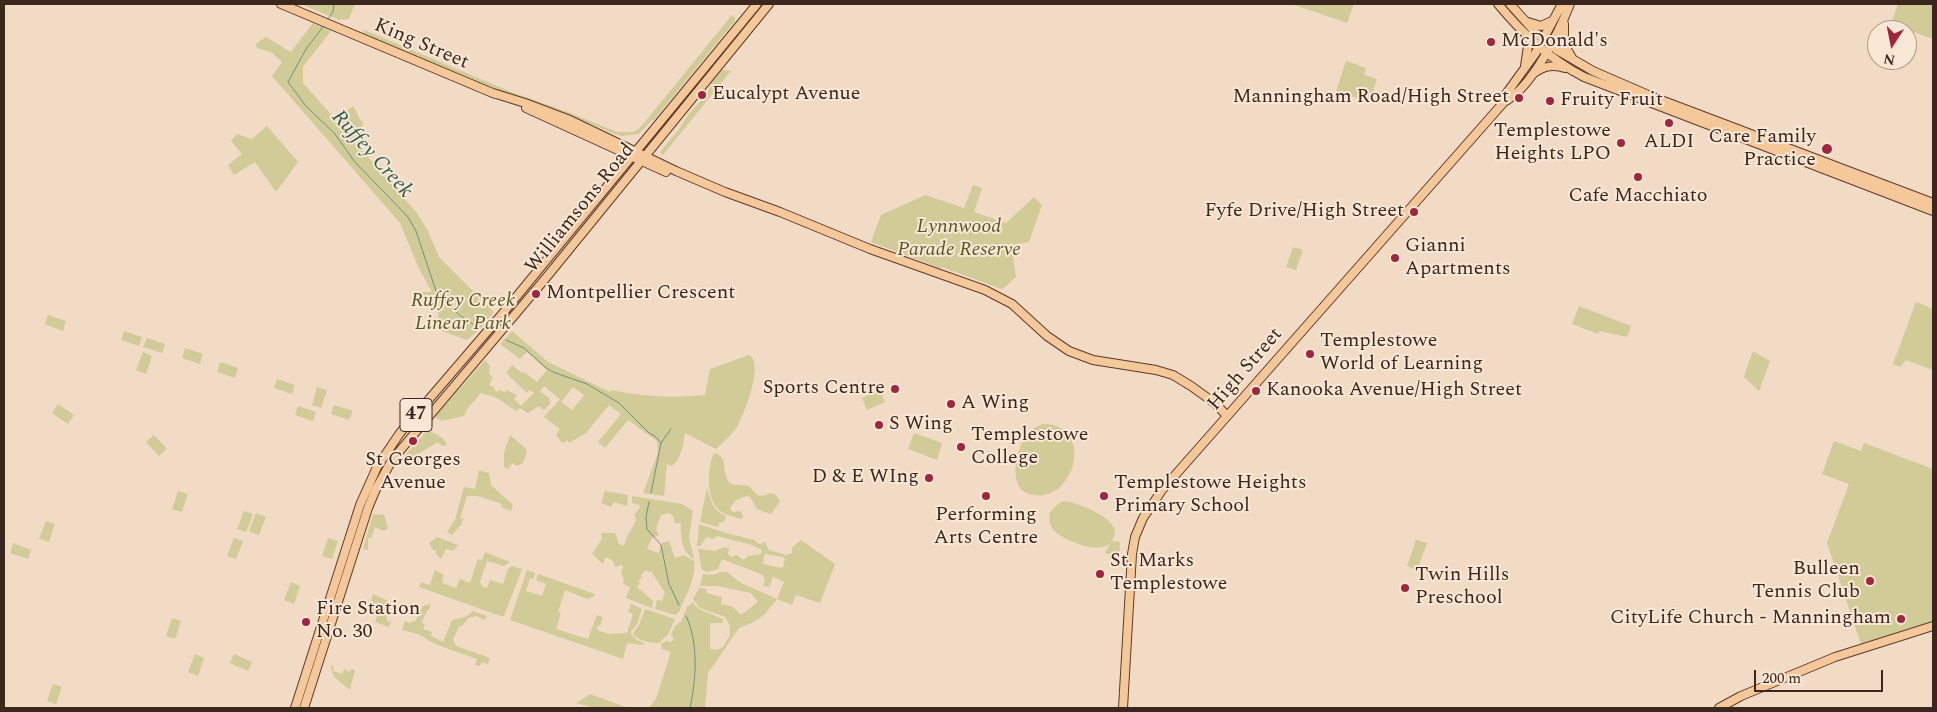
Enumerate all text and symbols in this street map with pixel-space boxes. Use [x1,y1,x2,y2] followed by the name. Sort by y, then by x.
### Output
[370,14,472,76] street label: King Street
[1867,20,1917,70] north arrow
[1501,30,1608,54] place label: McDonald's
[1485,36,1497,48] marker: McDonald's
[1882,48,1897,71] text: N
[712,83,860,107] place label: Eucalypt Avenue
[1232,86,1509,110] place label: Manningham Road/High Street
[696,89,708,101] marker: Eucalypt Avenue
[1560,89,1663,113] place label: Fruity Fruit
[1513,92,1525,104] marker: Manningham Road/High Street
[1544,95,1556,107] marker: Fruity Fruit
[325,106,417,204] water label: Ruffey Creek
[1663,117,1675,129] marker: ALDI
[1494,120,1611,167] place label: Templestowe Heights LPO
[1709,126,1816,173] place label: Care Family Practice
[1644,131,1694,155] place label: ALDI
[1615,137,1627,149] marker: Templestowe Heights LPO
[521,139,641,279] street label: Williamsons Road
[1820,142,1834,156] marker: Care Family Practice
[1632,171,1644,183] marker: Cafe Macchiato
[1568,185,1708,209] place label: Cafe Macchiato
[1205,200,1404,224] place label: Fyfe Drive/High Street
[1408,206,1420,218] marker: Fyfe Drive/High Street
[897,216,1021,263] park label: Lynnwood Parade Reserve
[1405,235,1511,282] place label: Gianni Apartments
[1389,252,1401,264] marker: Gianni Apartments
[546,282,735,306] place label: Montpellier Crescent
[530,288,542,300] marker: Montpellier Crescent
[411,290,515,337] park label: Ruffey Creek Linear Park
[1203,324,1289,416] street label: High Street
[1320,330,1483,377] place label: Templestowe World of Learning
[1304,348,1316,360] marker: Templestowe World of Learning
[763,377,885,401] place label: Sports Centre
[1266,379,1522,403] place label: Kanooka Avenue/High Street
[889,383,901,395] marker: Sports Centre
[1250,385,1262,397] marker: Kanooka Avenue/High Street
[961,392,1029,416] place label: A Wing
[400,398,432,432] road number: 47
[945,398,957,410] marker: A Wing
[889,413,953,437] place label: S Wing
[873,419,885,431] marker: S Wing
[971,424,1088,471] place label: Templestowe College
[407,435,419,447] marker: St Georges Avenue
[955,441,967,453] marker: Templestowe College
[365,449,461,496] place label: St Georges Avenue
[812,466,919,490] place label: D & E WIng
[923,472,935,484] marker: D & E WIng
[1114,472,1307,519] place label: Templestowe Heights Primary School
[980,490,992,502] marker: Performing Arts Centre
[1098,490,1110,502] marker: Templestowe Heights Primary School
[934,504,1038,551] place label: Performing Arts Centre
[1110,550,1227,597] place label: St. Marks Templestowe
[1752,558,1860,605] place label: Bulleen Tennis Club
[1415,564,1509,611] place label: Twin Hills Preschool
[1094,568,1106,580] marker: St. Marks Templestowe
[1864,575,1876,587] marker: Bulleen Tennis Club
[1399,582,1411,594] marker: Twin Hills Preschool
[316,598,420,645] place label: Fire Station No. 30
[1610,607,1891,631] place label: CityLife Church - Manningham
[1895,613,1907,625] marker: CityLife Church - Manningham
[300,616,312,628] marker: Fire Station No. 30
[1757,660,1886,692] scale bar
[1762,667,1801,690] text: 200 m

